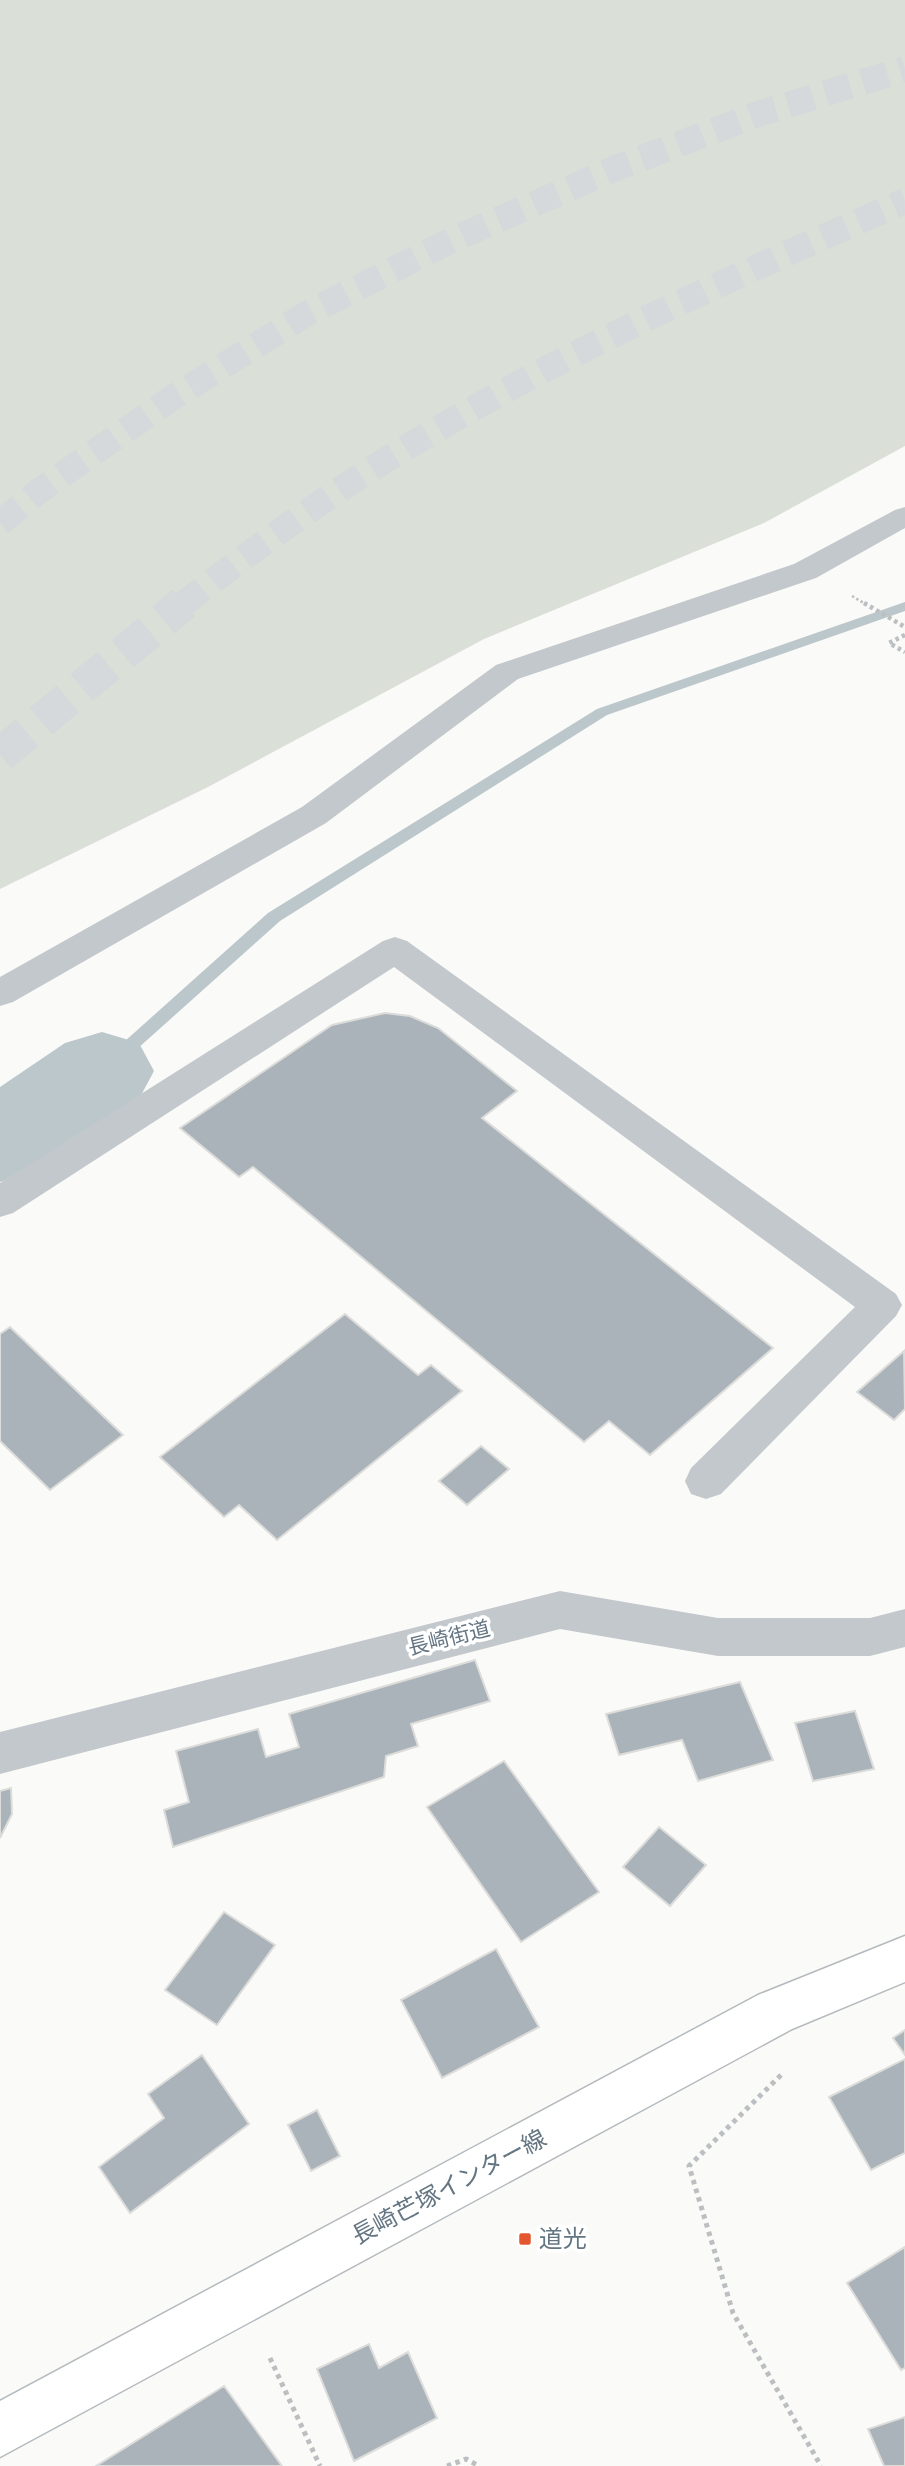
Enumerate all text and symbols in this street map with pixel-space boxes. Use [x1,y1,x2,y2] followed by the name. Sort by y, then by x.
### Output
[405,1613,493,1662] street label: 長崎街道
[346,2121,551,2251] street label: 長崎芒塚インター線
[539,2222,587,2254] place label: 道光
[517,2231,533,2247] marker: 道光

